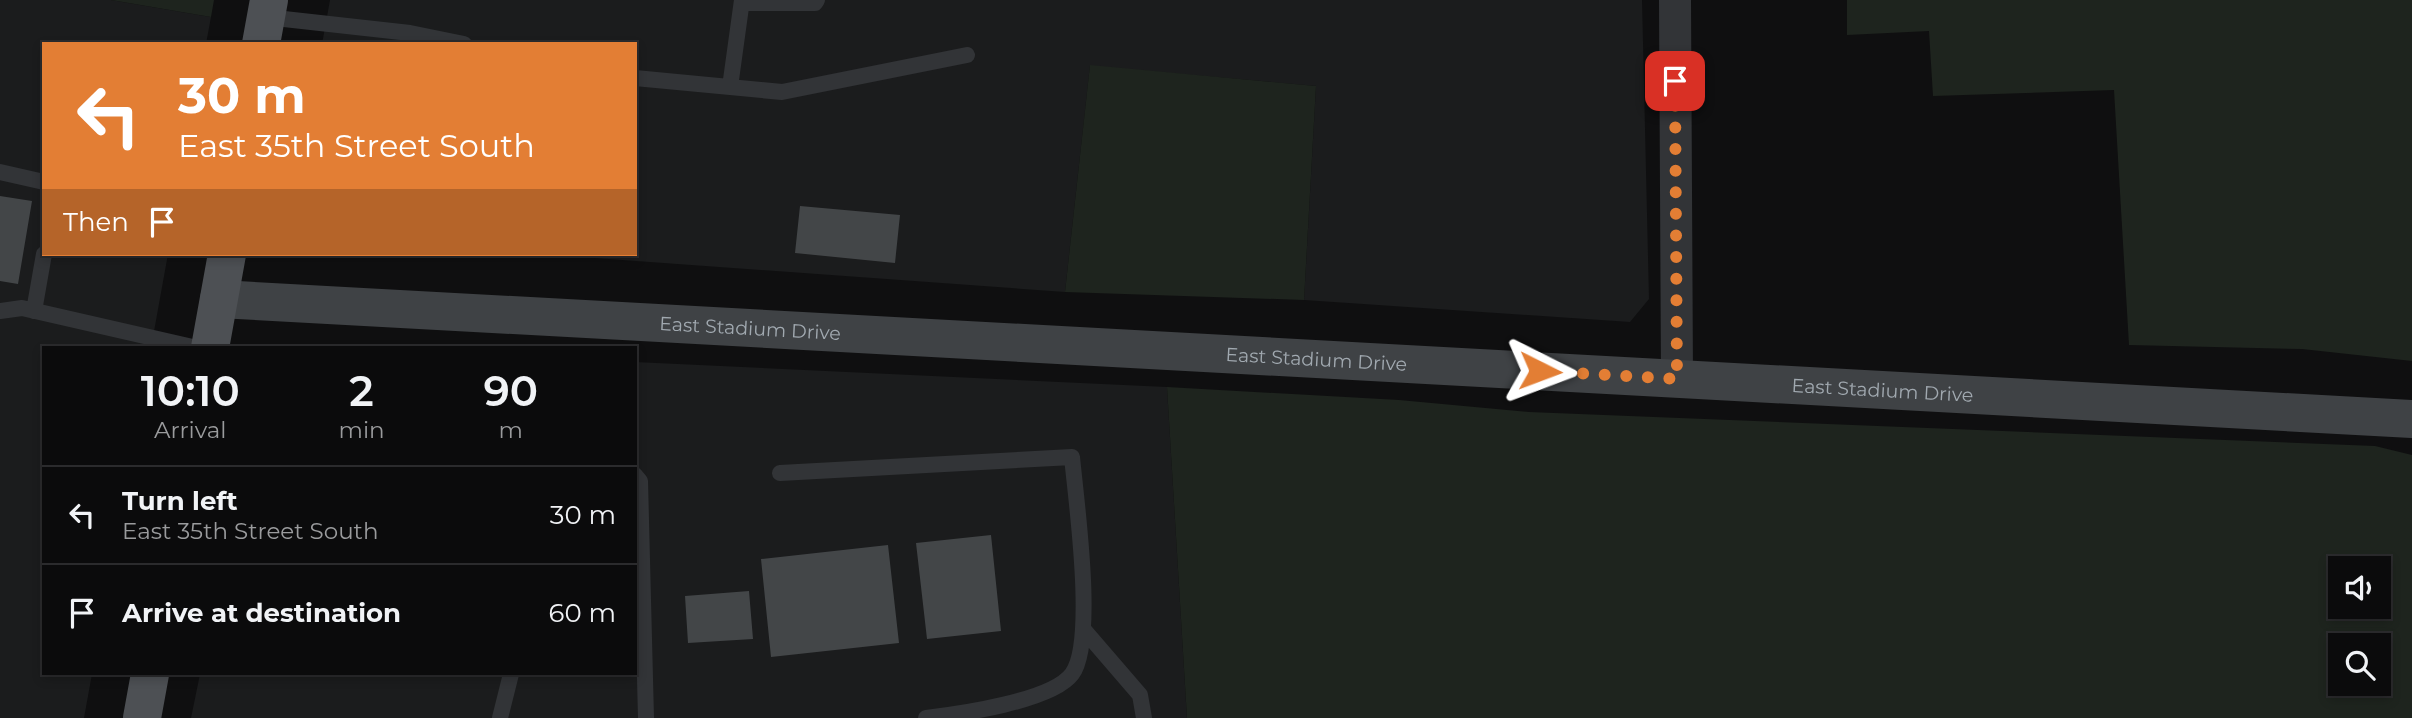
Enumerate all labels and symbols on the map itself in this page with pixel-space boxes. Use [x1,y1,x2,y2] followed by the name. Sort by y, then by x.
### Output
[1645,51,1705,111] pin
[659,312,842,345] street label: East Stadium Drive
[1503,334,1577,408] position arrow
[1225,343,1408,376] street label: East Stadium Drive
[1791,374,1974,407] street label: East Stadium Drive

